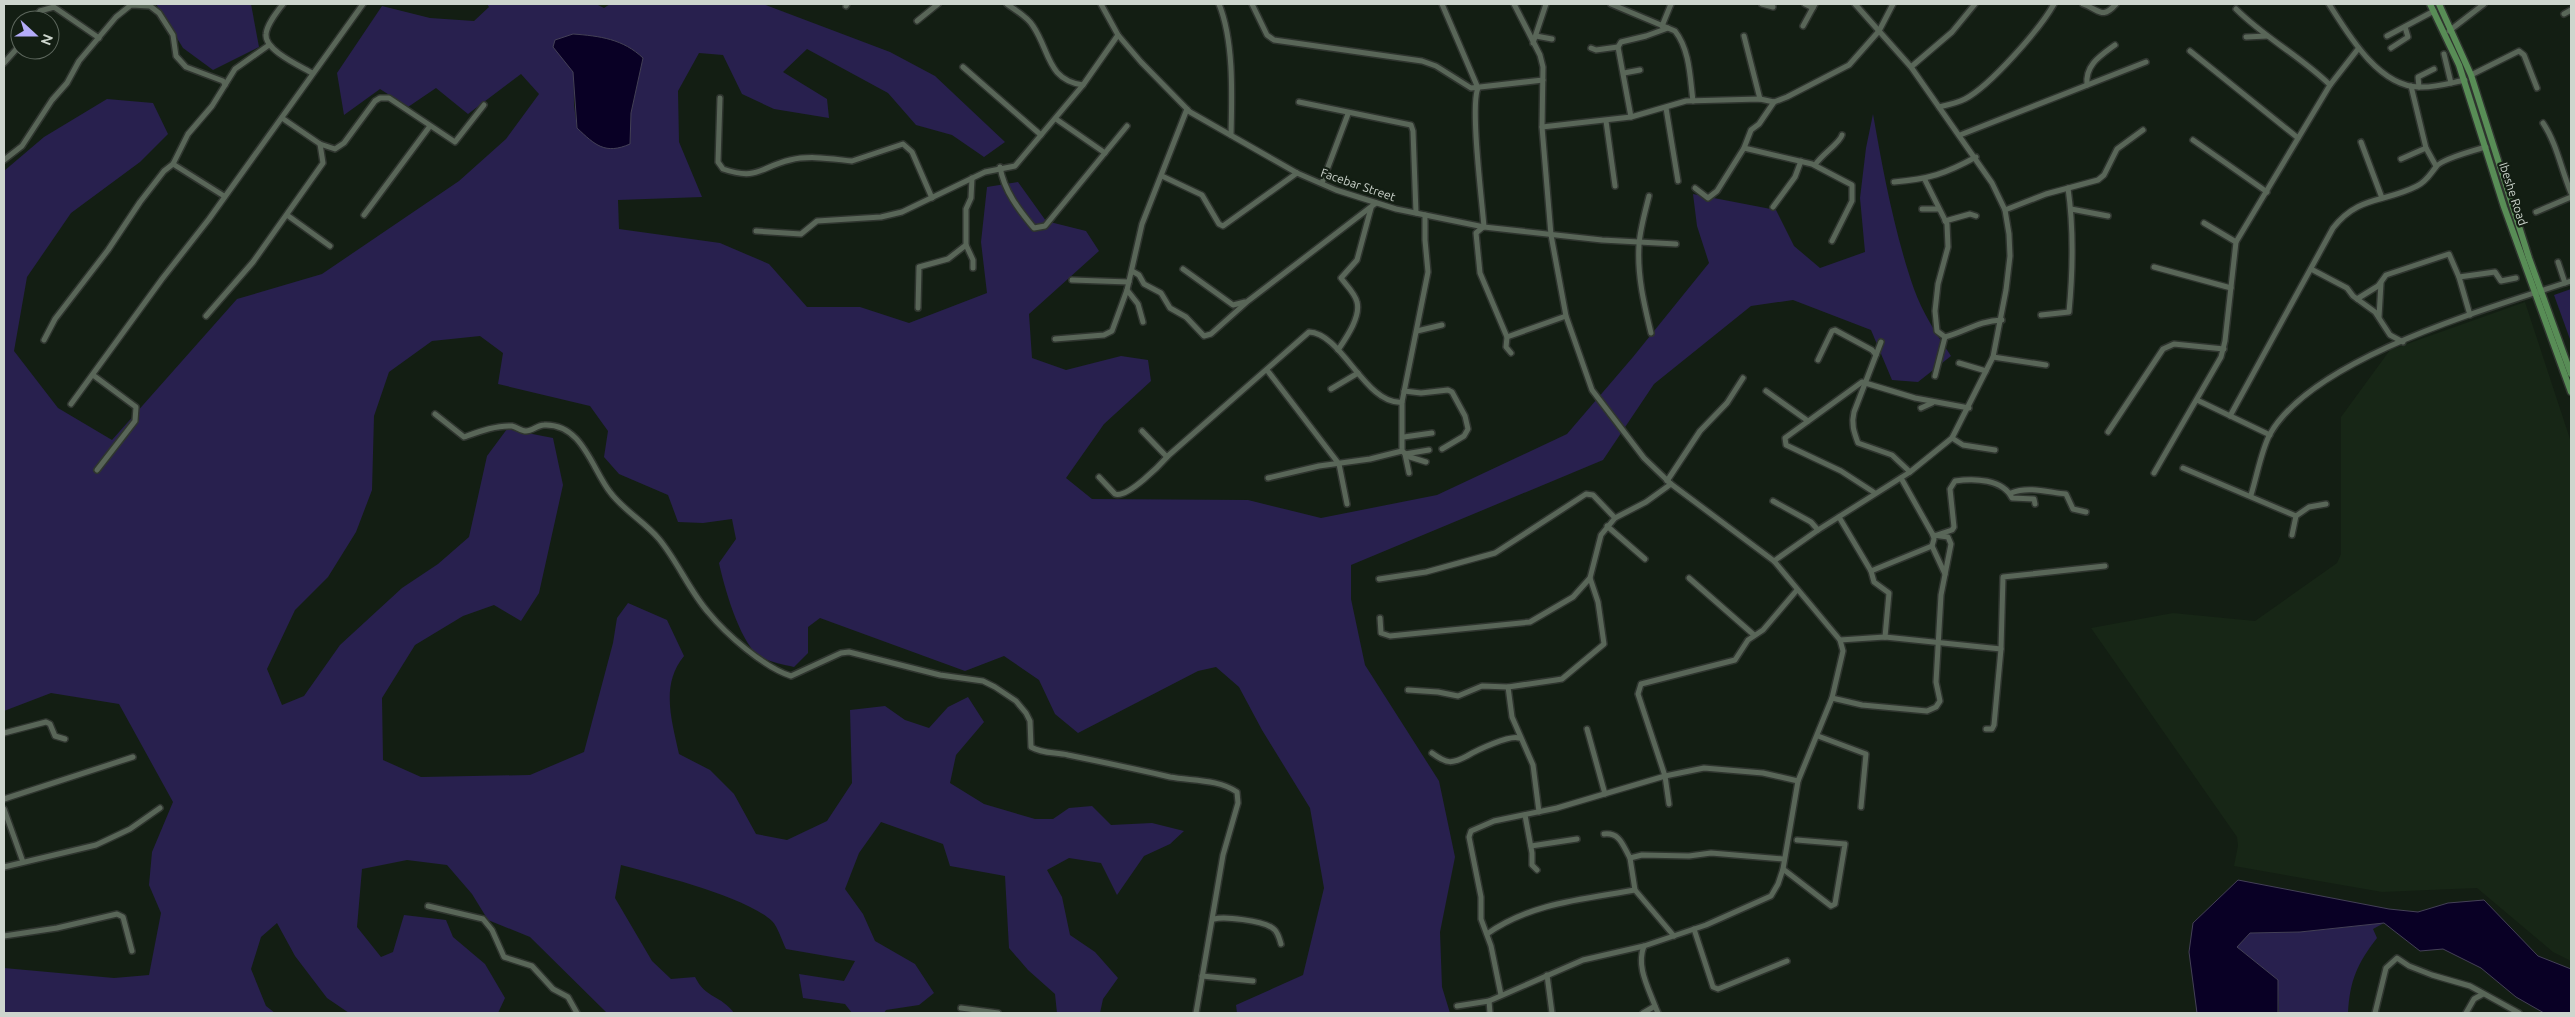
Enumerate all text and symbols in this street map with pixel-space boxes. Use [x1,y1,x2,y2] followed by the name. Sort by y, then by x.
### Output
[10,10,60,60] north arrow
[38,32,56,47] text: N
[2497,161,2530,227] street label: Ibeshe Road
[1319,166,1398,203] street label: Facebar Street

